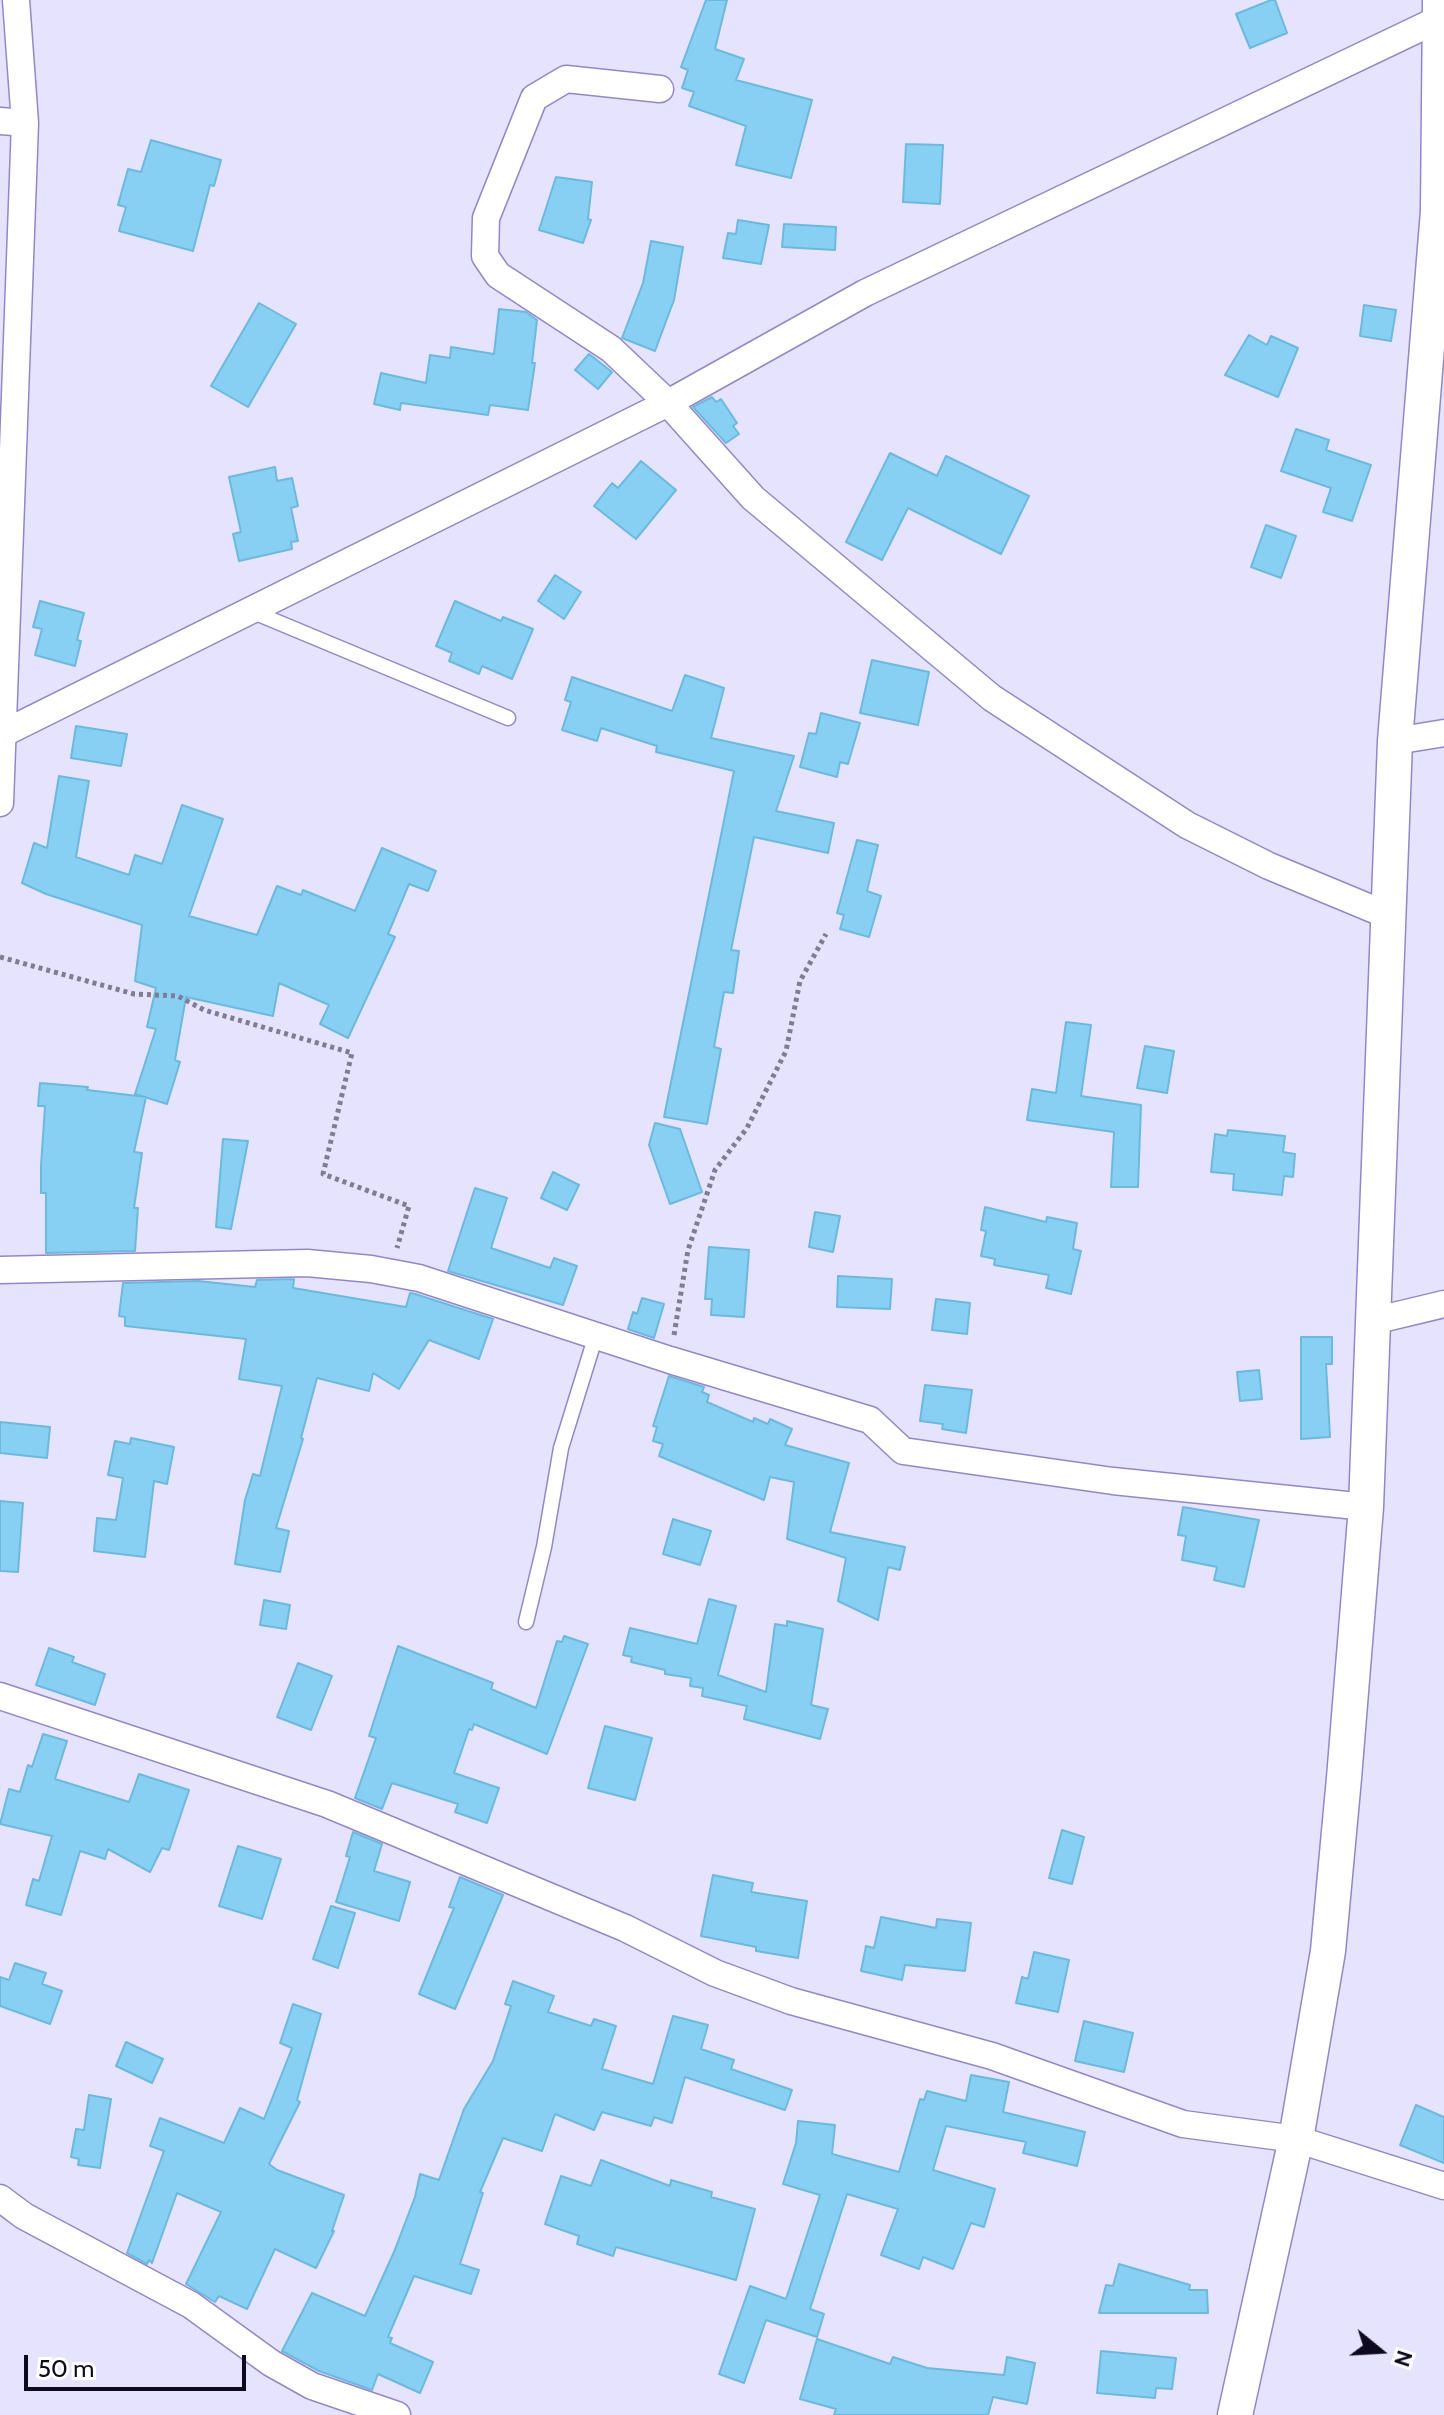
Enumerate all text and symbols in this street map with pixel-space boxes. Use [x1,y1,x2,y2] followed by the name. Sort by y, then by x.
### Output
[1340,2311,1420,2391] north arrow
[28,2339,250,2389] scale bar
[1388,2347,1419,2370] text: N
[38,2354,94,2383] text: 50 m

